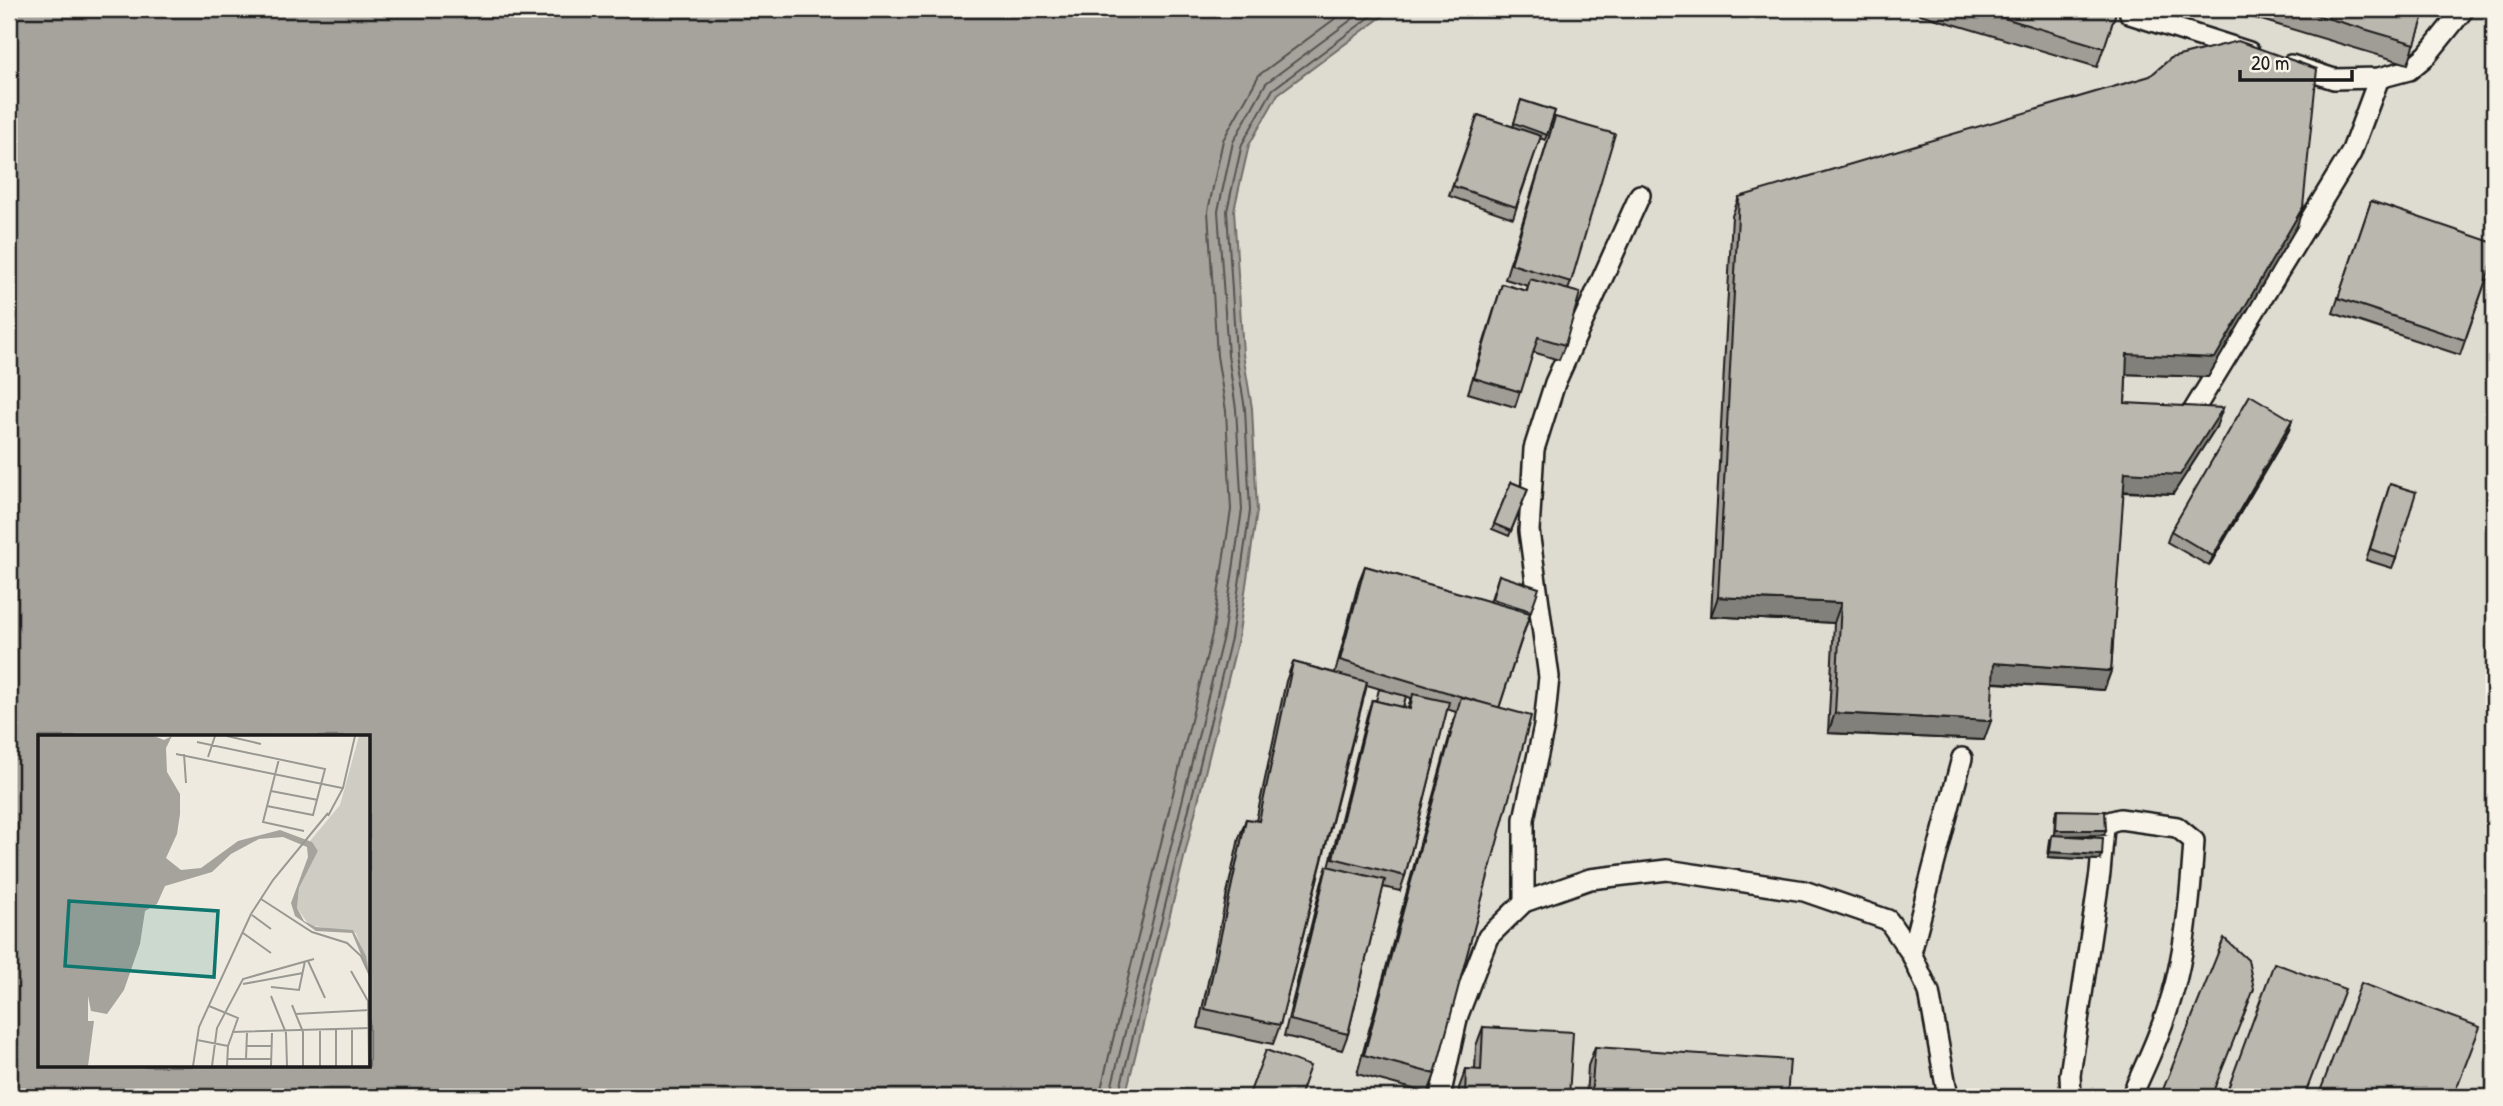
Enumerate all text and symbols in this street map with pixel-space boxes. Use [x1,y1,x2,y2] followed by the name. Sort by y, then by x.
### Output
[2240,38,2352,82] scale bar
[2251,48,2289,77] text: 20 m
[38,735,371,1068] inset map

